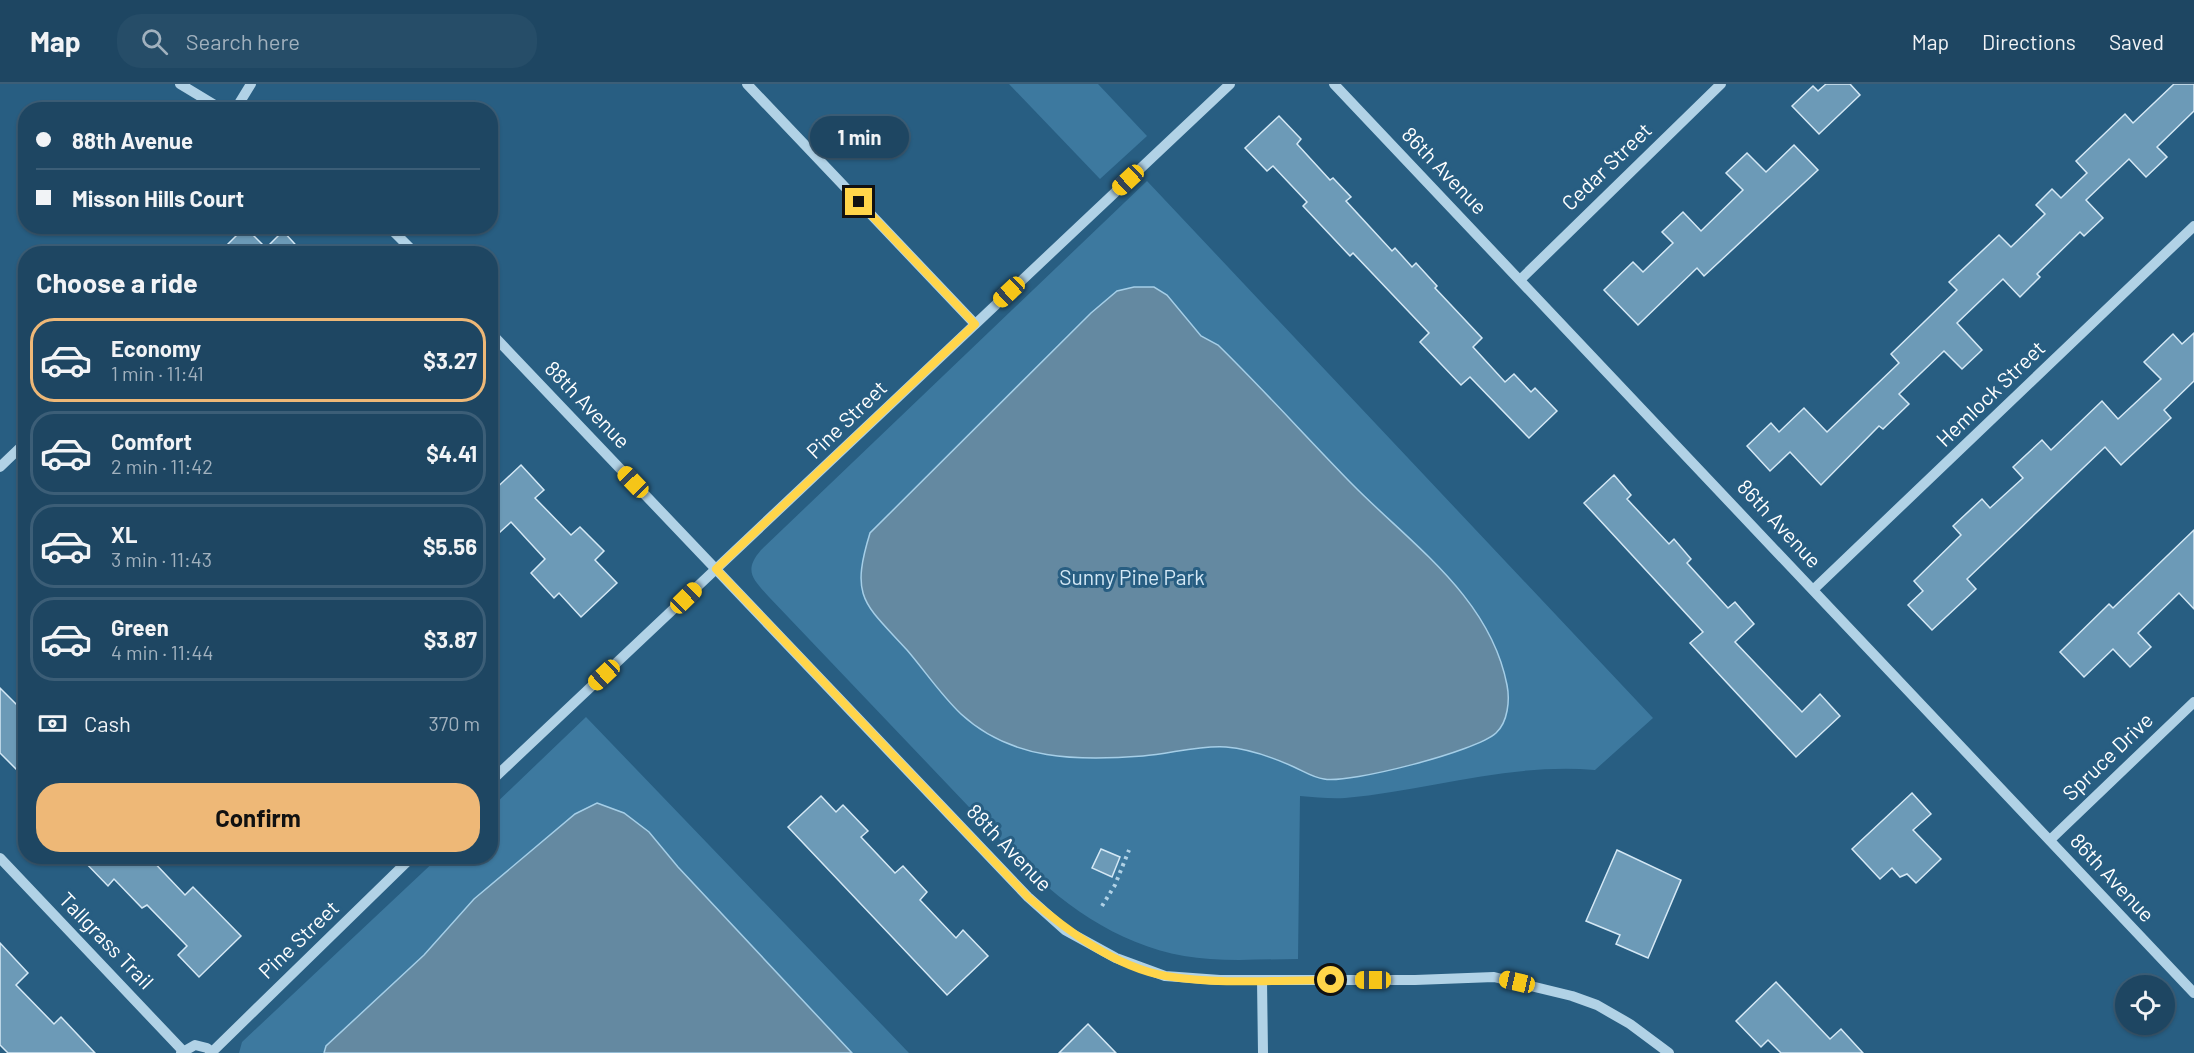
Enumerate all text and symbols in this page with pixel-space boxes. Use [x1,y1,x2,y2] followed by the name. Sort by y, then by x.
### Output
[117,14,537,68] search box
[30,24,81,58] text: Map
[138,25,171,58] icon: search
[186,28,300,54] text: Search here
[1912,29,1949,54] text: Map
[1982,29,2076,54] text: Directions
[2109,29,2164,54] text: Saved
[810,115,908,157] callout: 1 min
[1556,117,1656,215] street label: Cedar Street
[1397,121,1493,219] street label: 86th Avenue
[838,125,881,149] text: 1 min
[72,127,193,153] text: 88th Avenue
[1109,161,1147,199] car
[72,185,244,211] text: Misson Hills Court
[845,188,872,215] route end
[36,266,198,298] text: Choose a ride
[990,273,1028,311] car
[39,333,93,387] icon: car
[111,335,201,361] text: Economy
[1930,335,2050,451] street label: Hemlock Street
[423,347,477,373] text: $3.27
[540,355,636,453] street label: 88th Avenue
[111,361,204,385] text: 1 min · 11:41
[801,375,891,463] street label: Pine Street
[39,426,93,480] icon: car
[111,428,192,454] text: Comfort
[426,440,477,466] text: $4.41
[111,454,213,478] text: 2 min · 11:42
[614,463,652,501] car
[1733,474,1827,572] street label: 86th Avenue
[39,519,93,573] icon: car
[111,521,137,547] text: XL
[423,533,477,559] text: $5.56
[111,547,212,571] text: 3 min · 11:43
[1059,564,1205,589] park label: Sunny Pine Park
[667,579,705,617] car
[39,612,93,666] icon: car
[111,614,169,640] text: Green
[424,626,477,652] text: $3.87
[111,640,214,664] text: 4 min · 11:44
[585,656,623,694] car
[36,707,69,740] icon: cash
[2057,707,2157,805] street label: Spruce Drive
[84,710,131,736] text: Cash
[428,711,480,735] text: 370 m
[36,783,480,852] button: Confirm
[962,798,1058,896] street label: 88th Avenue
[2066,828,2160,926] street label: 86th Avenue
[55,886,160,994] street label: Tallgrass Trail
[253,895,343,983] street label: Pine Street
[1317,966,1344,993] route start
[1497,969,1537,995] car
[1355,971,1391,989] car
[2115,975,2175,1035] map controls
[2115,975,2175,1035] button: locate

